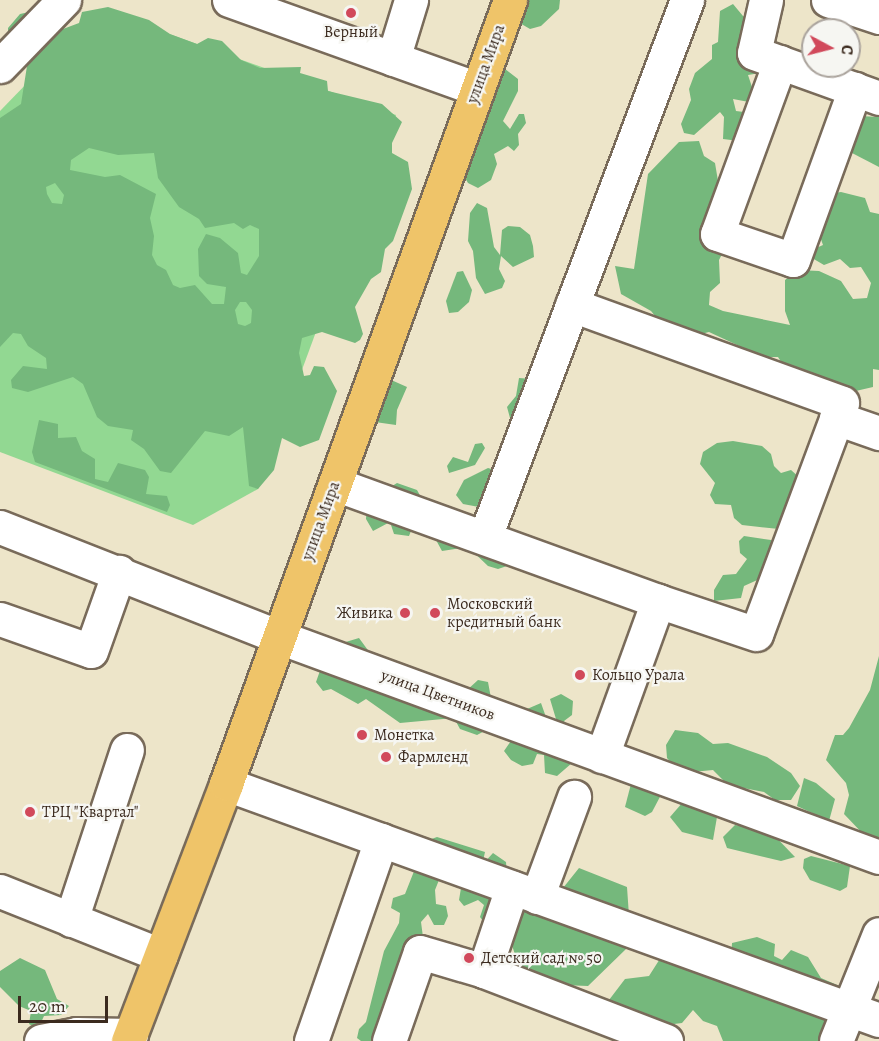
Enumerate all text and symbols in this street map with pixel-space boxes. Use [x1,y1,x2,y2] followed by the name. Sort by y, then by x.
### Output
[344,6,358,20] marker: Верный
[801,18,861,78] north arrow
[324,22,378,42] place label: Верный
[463,22,509,106] street label: улица Мира
[835,44,858,56] text: С
[298,479,344,563] street label: улица Мира
[447,594,561,632] place label: Московский кредитный банк
[337,603,393,623] place label: Живика
[398,606,412,620] marker: Живика
[428,606,442,620] marker: Московский кредитный банк
[378,665,498,725] street label: улица Цветников
[592,665,685,685] place label: Кольцо Урала
[573,668,587,682] marker: Кольцо Урала
[374,725,434,745] place label: Монетка
[355,728,369,742] marker: Монетка
[398,747,468,767] place label: Фармленд
[379,750,393,764] marker: Фармленд
[42,802,139,822] place label: ТРЦ "Квартал"
[23,805,37,819] marker: ТРЦ "Квартал"
[481,948,602,968] place label: Детский сад № 50
[462,951,476,965] marker: Детский сад № 50
[21,984,111,1022] scale bar
[29,994,66,1018] text: 20 m

